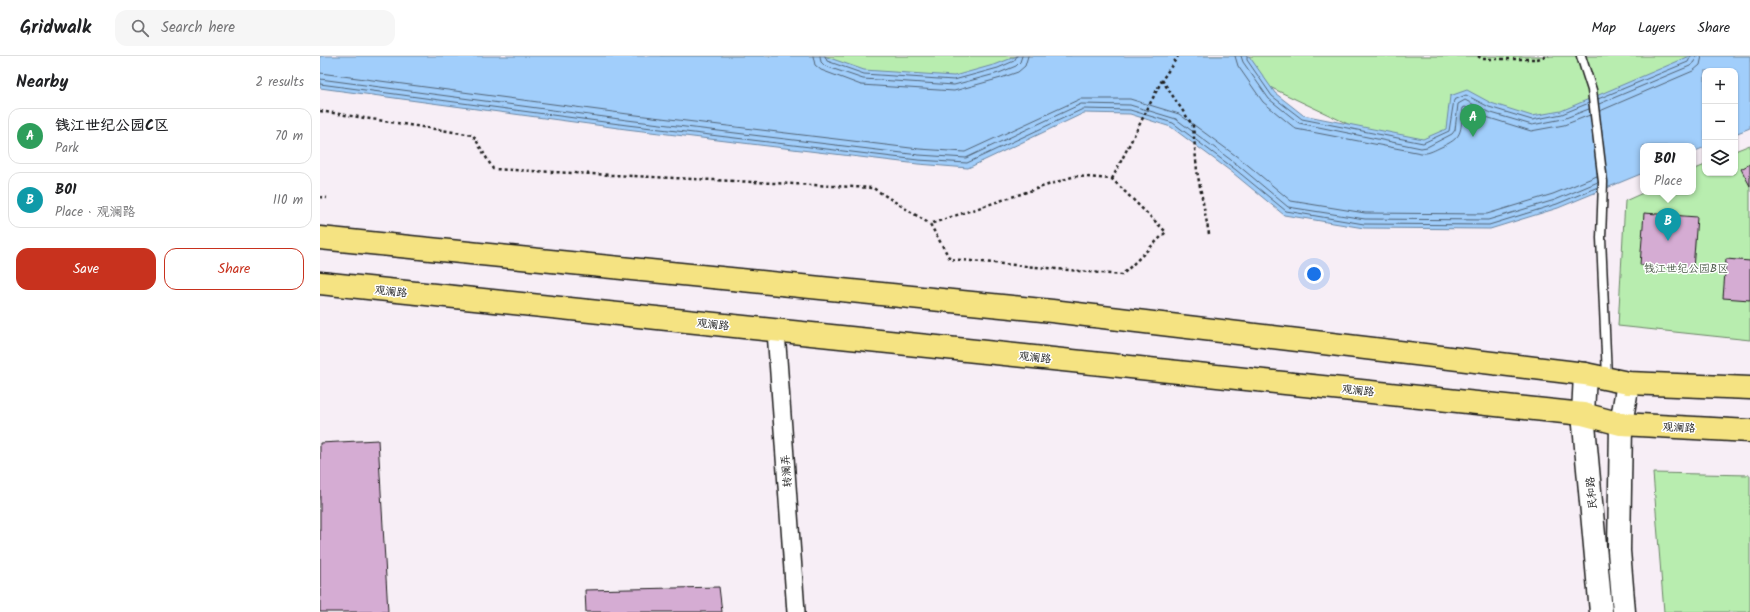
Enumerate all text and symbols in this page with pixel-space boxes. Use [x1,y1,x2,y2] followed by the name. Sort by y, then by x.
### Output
[115,10,395,46] search box
[20,13,91,43] text: Gridwalk
[161,16,235,40] text: Search here
[129,17,151,39] icon: search
[1592,17,1616,39] text: Map
[1638,17,1676,39] text: Layers
[1698,17,1730,39] text: Share
[1702,68,1738,176] map controls
[1702,68,1738,104] button: +
[16,69,68,96] text: Nearby
[256,72,304,93] text: 2 results
[1460,104,1486,137] pin: A
[1702,104,1738,140] button: −
[55,114,169,138] text: 钱江世纪公园C区
[26,126,34,147] text: A
[275,126,303,147] text: 70 m
[55,138,79,159] text: Park
[1702,140,1738,176] button: layers
[1640,143,1696,195] popup
[1654,147,1676,171] text: B01
[1654,171,1682,192] text: Place
[55,178,77,202] text: B01
[26,190,34,211] text: B
[273,190,303,211] text: 110 m
[55,202,135,223] text: Place · 观澜路
[1655,208,1681,241] pin: B
[16,248,156,290] button: Save
[164,248,304,290] button: Share
[1644,260,1728,278] park label: 钱江世纪公园B区
[1304,264,1324,284] your location
[374,281,408,303] street label: 观澜路
[696,314,730,336] street label: 观澜路
[1018,347,1052,369] street label: 观澜路
[1341,380,1375,402] street label: 观澜路
[1662,418,1696,438] street label: 观澜路
[777,454,797,488] street label: 转澜弄
[1582,476,1602,510] street label: 民和路

